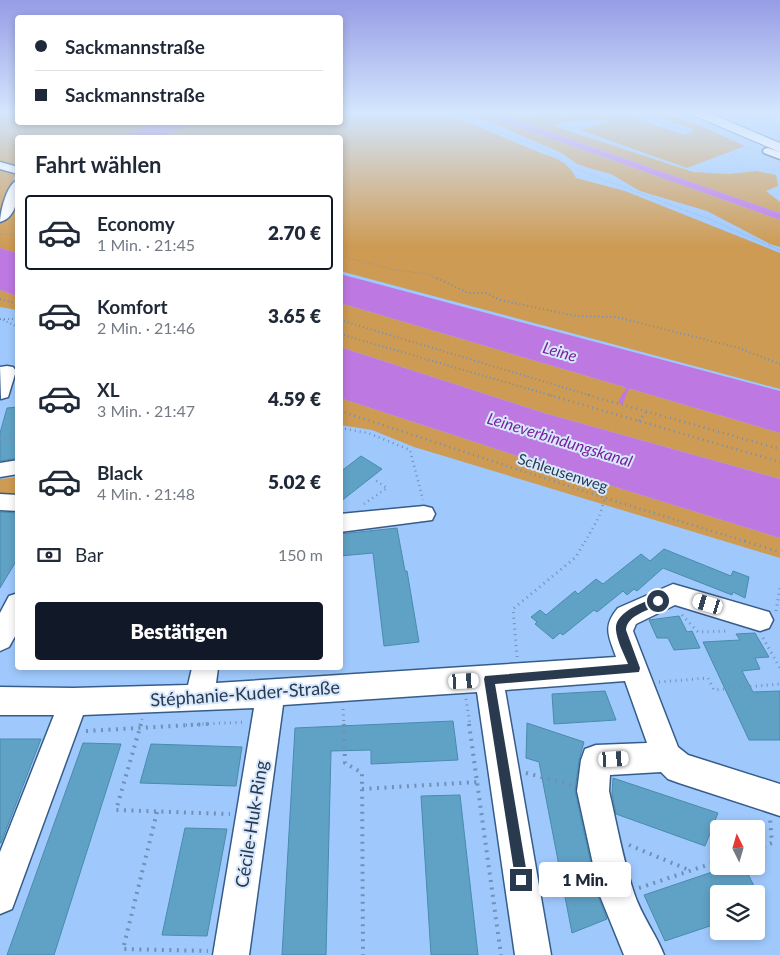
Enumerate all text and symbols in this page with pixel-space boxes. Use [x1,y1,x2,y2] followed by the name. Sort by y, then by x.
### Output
[65,35,205,58] text: Sackmannstraße
[65,83,205,106] text: Sackmannstraße
[35,151,162,178] text: Fahrt wählen
[37,210,82,255] icon: car
[97,212,175,235] text: Economy
[268,221,321,244] text: 2.70 €
[97,235,195,254] text: 1 Min. · 21:45
[37,293,82,338] icon: car
[97,295,168,318] text: Komfort
[268,304,321,327] text: 3.65 €
[97,318,195,337] text: 2 Min. · 21:46
[541,337,580,365] water label: Leine
[37,376,82,421] icon: car
[97,378,120,401] text: XL
[268,387,321,410] text: 4.59 €
[97,401,195,420] text: 3 Min. · 21:47
[485,408,635,470] water label: Leineverbindungskanal
[516,449,610,495] street label: Schleusenweg
[37,459,82,504] icon: car
[97,461,143,484] text: Black
[268,470,321,493] text: 5.02 €
[97,484,195,503] text: 4 Min. · 21:48
[35,541,63,569] icon: cash
[75,543,104,566] text: Bar
[278,545,323,564] text: 150 m
[647,590,669,612] route start
[691,592,724,616] car
[35,602,323,660] button: Bestätigen
[448,673,479,689] car
[149,675,341,711] street label: Stéphanie-Kuder-Straße
[598,751,629,767] car
[230,759,272,889] street label: Cécile-Huk-Ring
[710,820,765,875] north arrow
[710,820,765,940] map controls
[538,862,631,898] callout: 1 Min.
[510,869,532,891] route end
[562,870,608,889] text: 1 Min.
[710,885,765,940] button: layers

